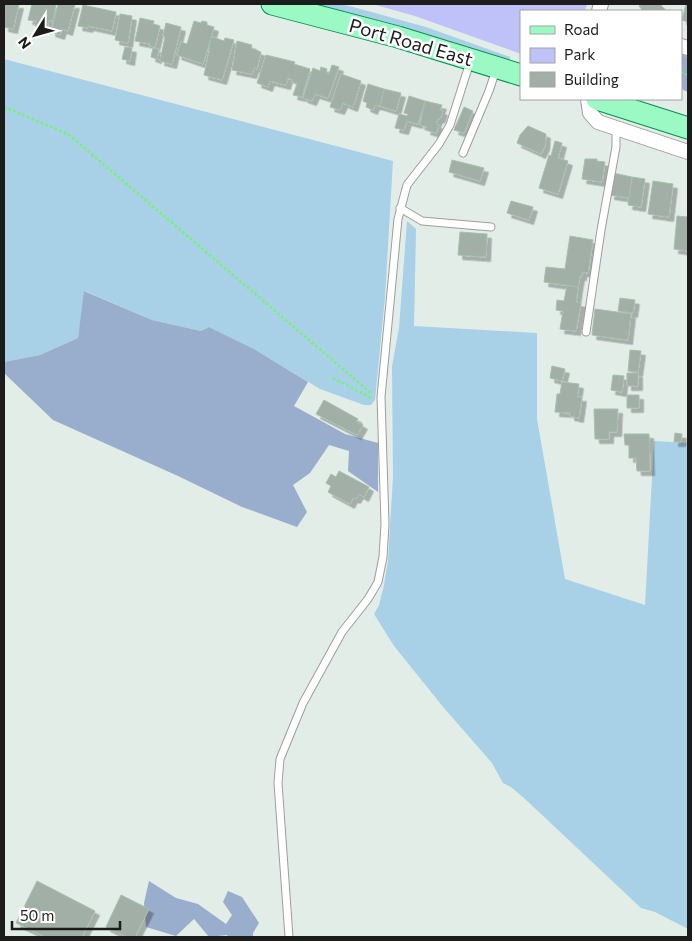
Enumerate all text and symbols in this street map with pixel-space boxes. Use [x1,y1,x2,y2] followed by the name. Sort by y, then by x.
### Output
[10,10,60,60] north arrow
[520,10,682,100] legend
[347,13,476,70] street label: Port Road East
[564,20,599,38] text: Road
[14,34,34,52] text: N
[564,45,595,63] text: Park
[564,70,619,88] text: Building
[12,898,120,930] scale bar
[20,906,54,924] text: 50 m

